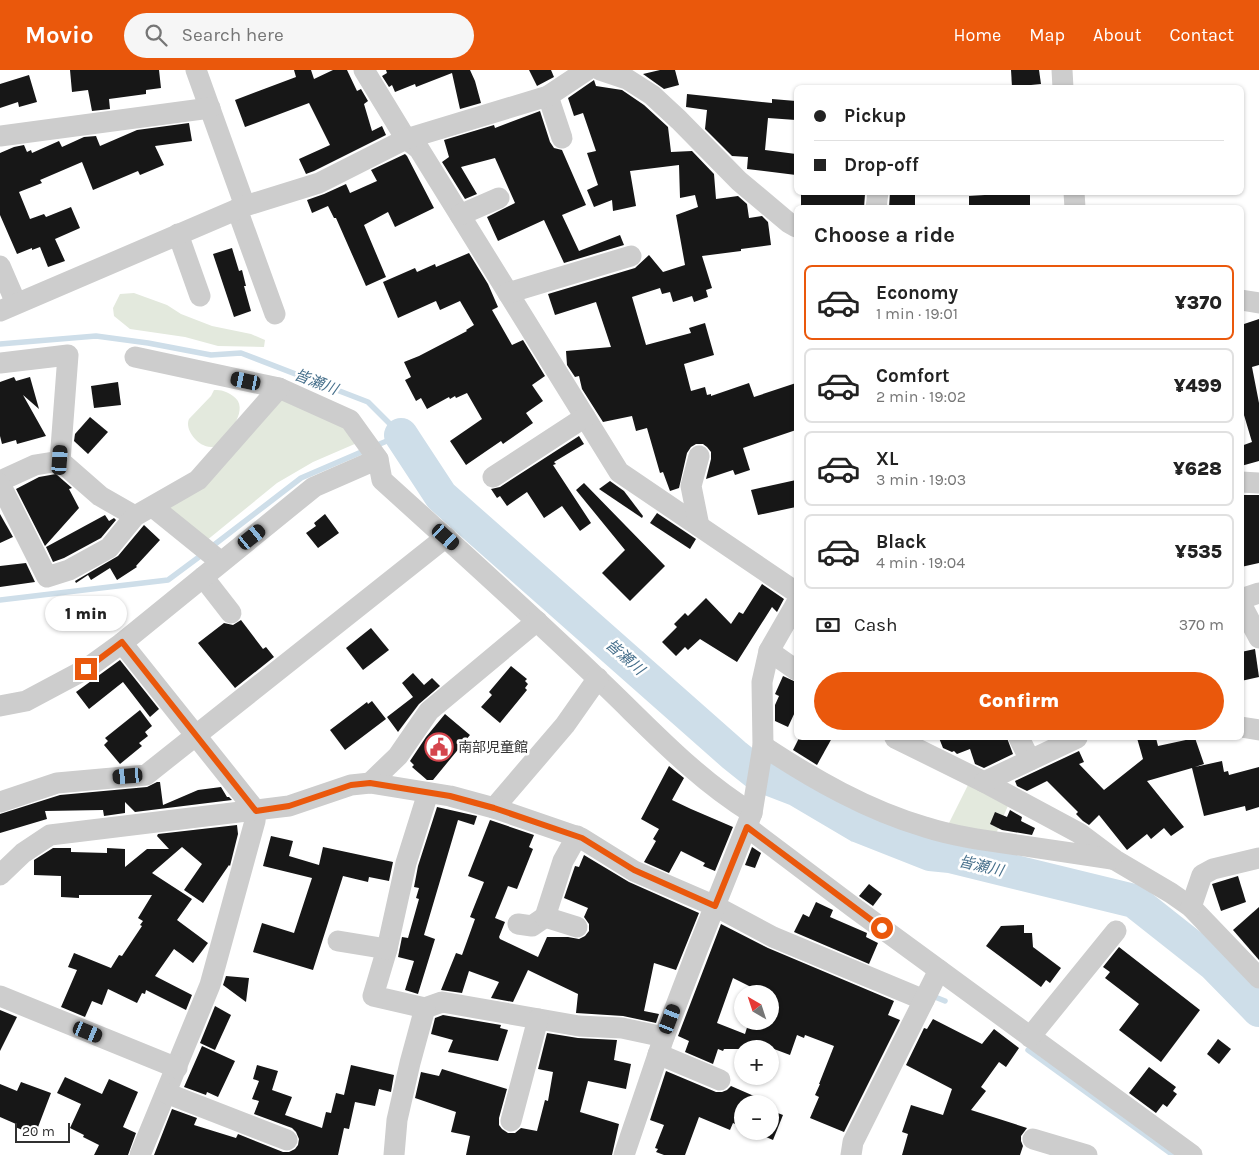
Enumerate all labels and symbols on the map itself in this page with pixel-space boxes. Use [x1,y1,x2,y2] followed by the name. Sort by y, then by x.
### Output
[292,366,342,399] water label: 皆瀬川
[229,371,262,391] car
[51,445,68,475] car
[429,521,462,553] car
[235,522,268,552] car
[45,596,127,632] callout: 1 min
[602,635,649,680] water label: 皆瀬川
[75,658,97,680] route end
[424,732,454,762] public building icon: 南部児童館
[458,739,528,756] place label: 南部児童館
[112,767,143,785] car
[957,852,1007,880] water label: 皆瀬川
[871,917,893,939] route start
[734,985,779,1030] north arrow
[657,1002,682,1036] car
[71,1019,104,1045] car
[15,1120,70,1143] scale bar

